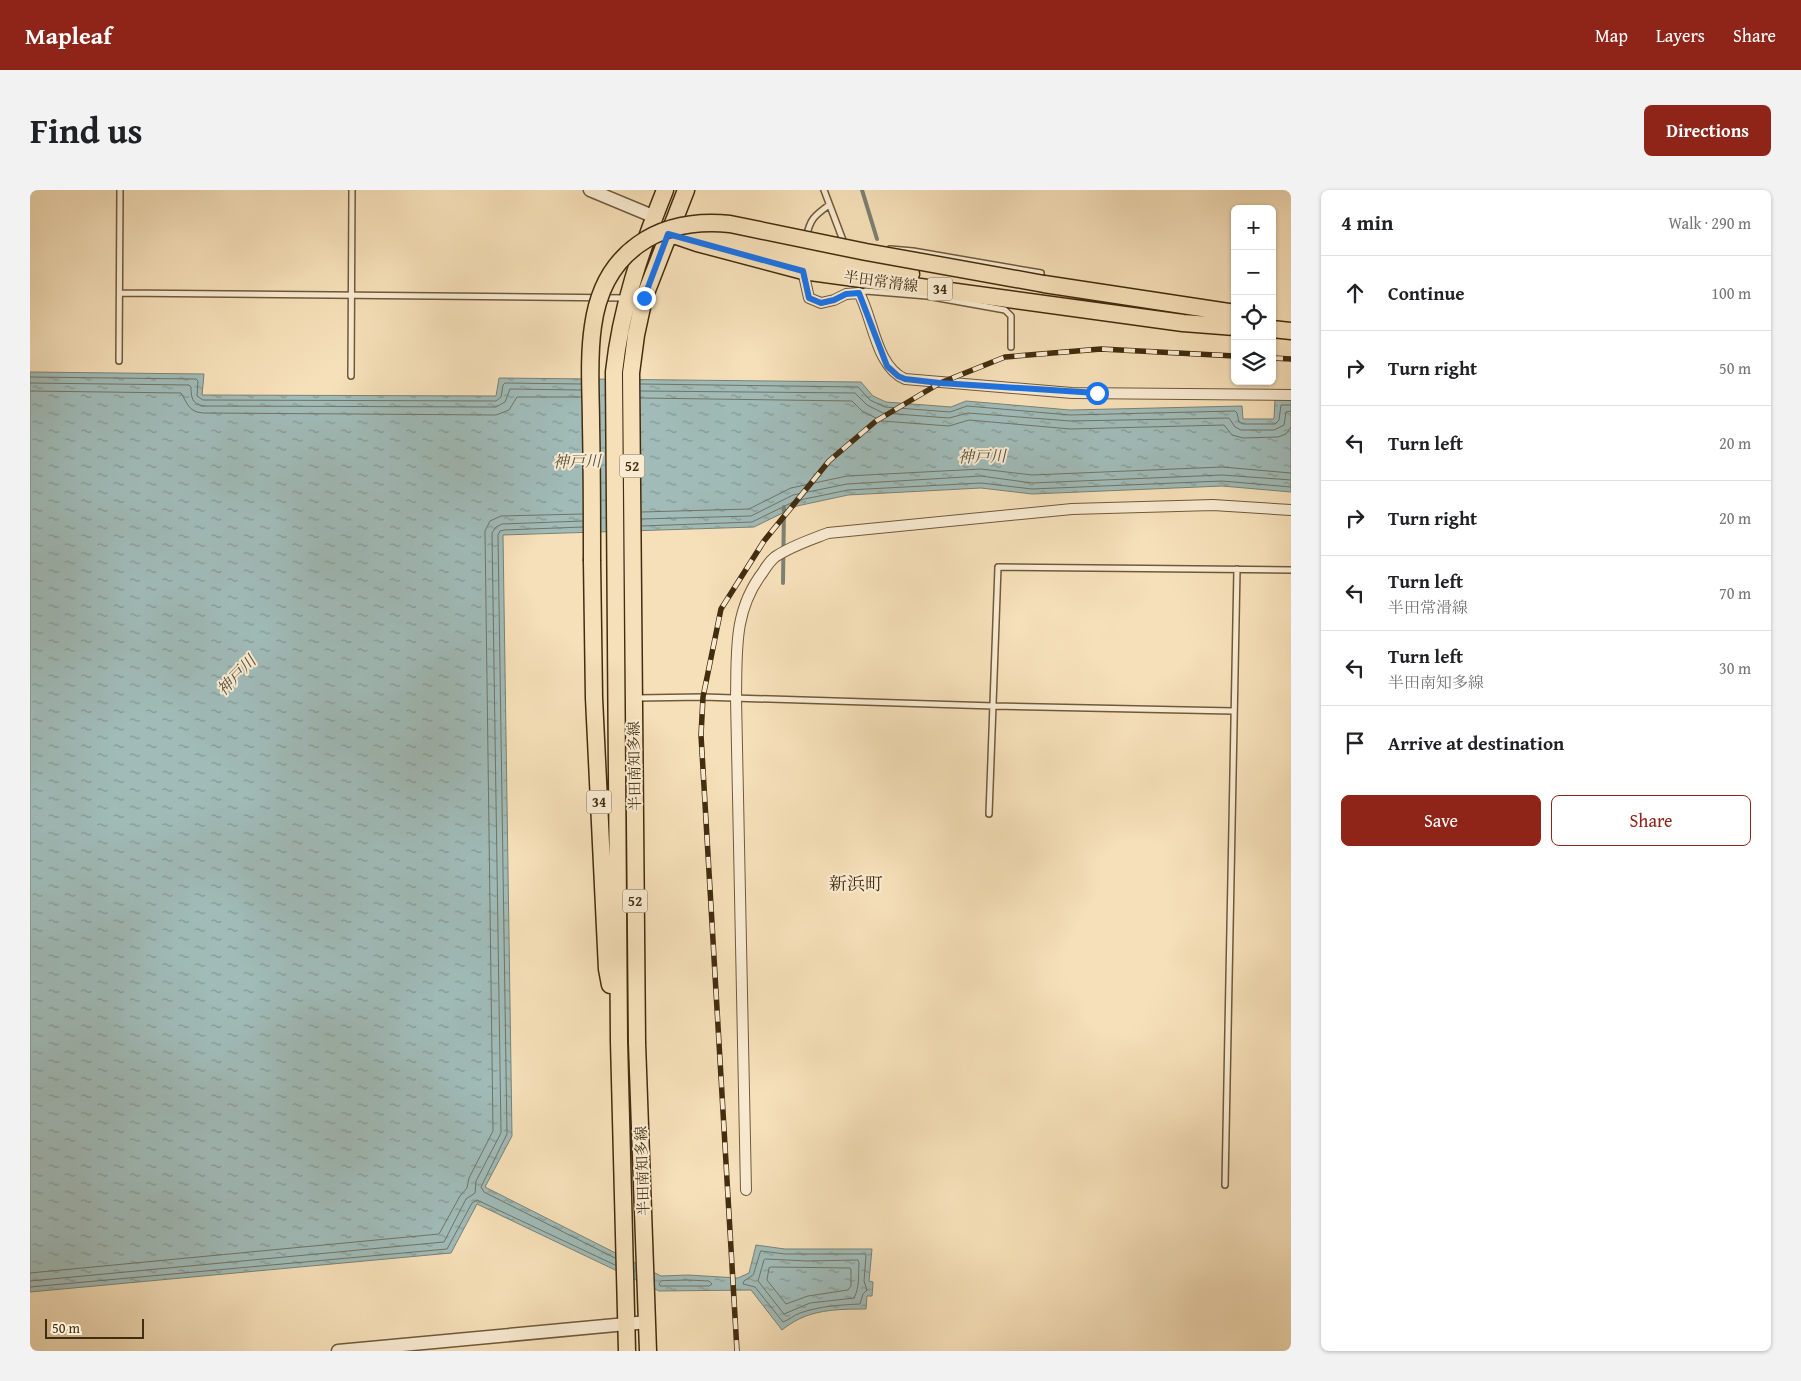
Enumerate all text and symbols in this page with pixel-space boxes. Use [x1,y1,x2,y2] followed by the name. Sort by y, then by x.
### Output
[25,18,112,53] text: Mapleaf
[1595,22,1628,49] text: Map
[1656,22,1705,49] text: Layers
[1733,22,1776,49] text: Share
[30,105,143,156] text: Find us
[1644,105,1771,156] button: Directions
[1231,205,1276,385] map controls
[1231,205,1276,250] button: +
[1341,207,1393,238] text: 4 min
[1668,211,1751,235] text: Walk · 290 m
[1231,250,1276,295] button: −
[842,265,920,297] street label: 半田常滑線
[928,278,952,300] road number: 34
[1341,279,1369,307] icon: ahead
[1388,279,1465,307] text: Continue
[1711,281,1751,305] text: 100 m
[633,287,656,310] route end
[1231,295,1276,340] button: locate
[1231,340,1276,385] button: layers
[1341,354,1369,382] icon: right
[1388,354,1477,382] text: Turn right
[1719,356,1751,380] text: 50 m
[1086,382,1109,405] route start
[1341,429,1369,457] icon: left
[1388,429,1463,457] text: Turn left
[1719,431,1751,455] text: 20 m
[958,444,1008,468] water label: 神戸川
[553,449,603,473] water label: 神戸川
[620,454,644,478] road number: 52
[1341,504,1369,532] icon: right
[1388,504,1477,532] text: Turn right
[1719,506,1751,530] text: 20 m
[1388,567,1463,595] text: Turn left
[1341,579,1369,607] icon: left
[1719,581,1751,605] text: 70 m
[1388,595,1468,619] text: 半田常滑線
[1388,642,1463,670] text: Turn left
[211,648,263,701] water label: 神戸川
[1341,654,1369,682] icon: left
[1719,656,1751,680] text: 30 m
[1388,670,1484,694] text: 半田南知多線
[623,721,645,811] street label: 半田南知多線
[1341,729,1369,757] icon: arrive
[1388,729,1564,757] text: Arrive at destination
[586,790,612,814] road number: 34
[1341,795,1541,846] button: Save
[1551,795,1751,846] button: Share
[829,870,883,897] district label: 新浜町
[622,889,648,912] road number: 52
[630,1126,654,1216] street label: 半田南知多線
[45,1316,144,1339] scale bar
[52,1318,80,1338] text: 50 m

